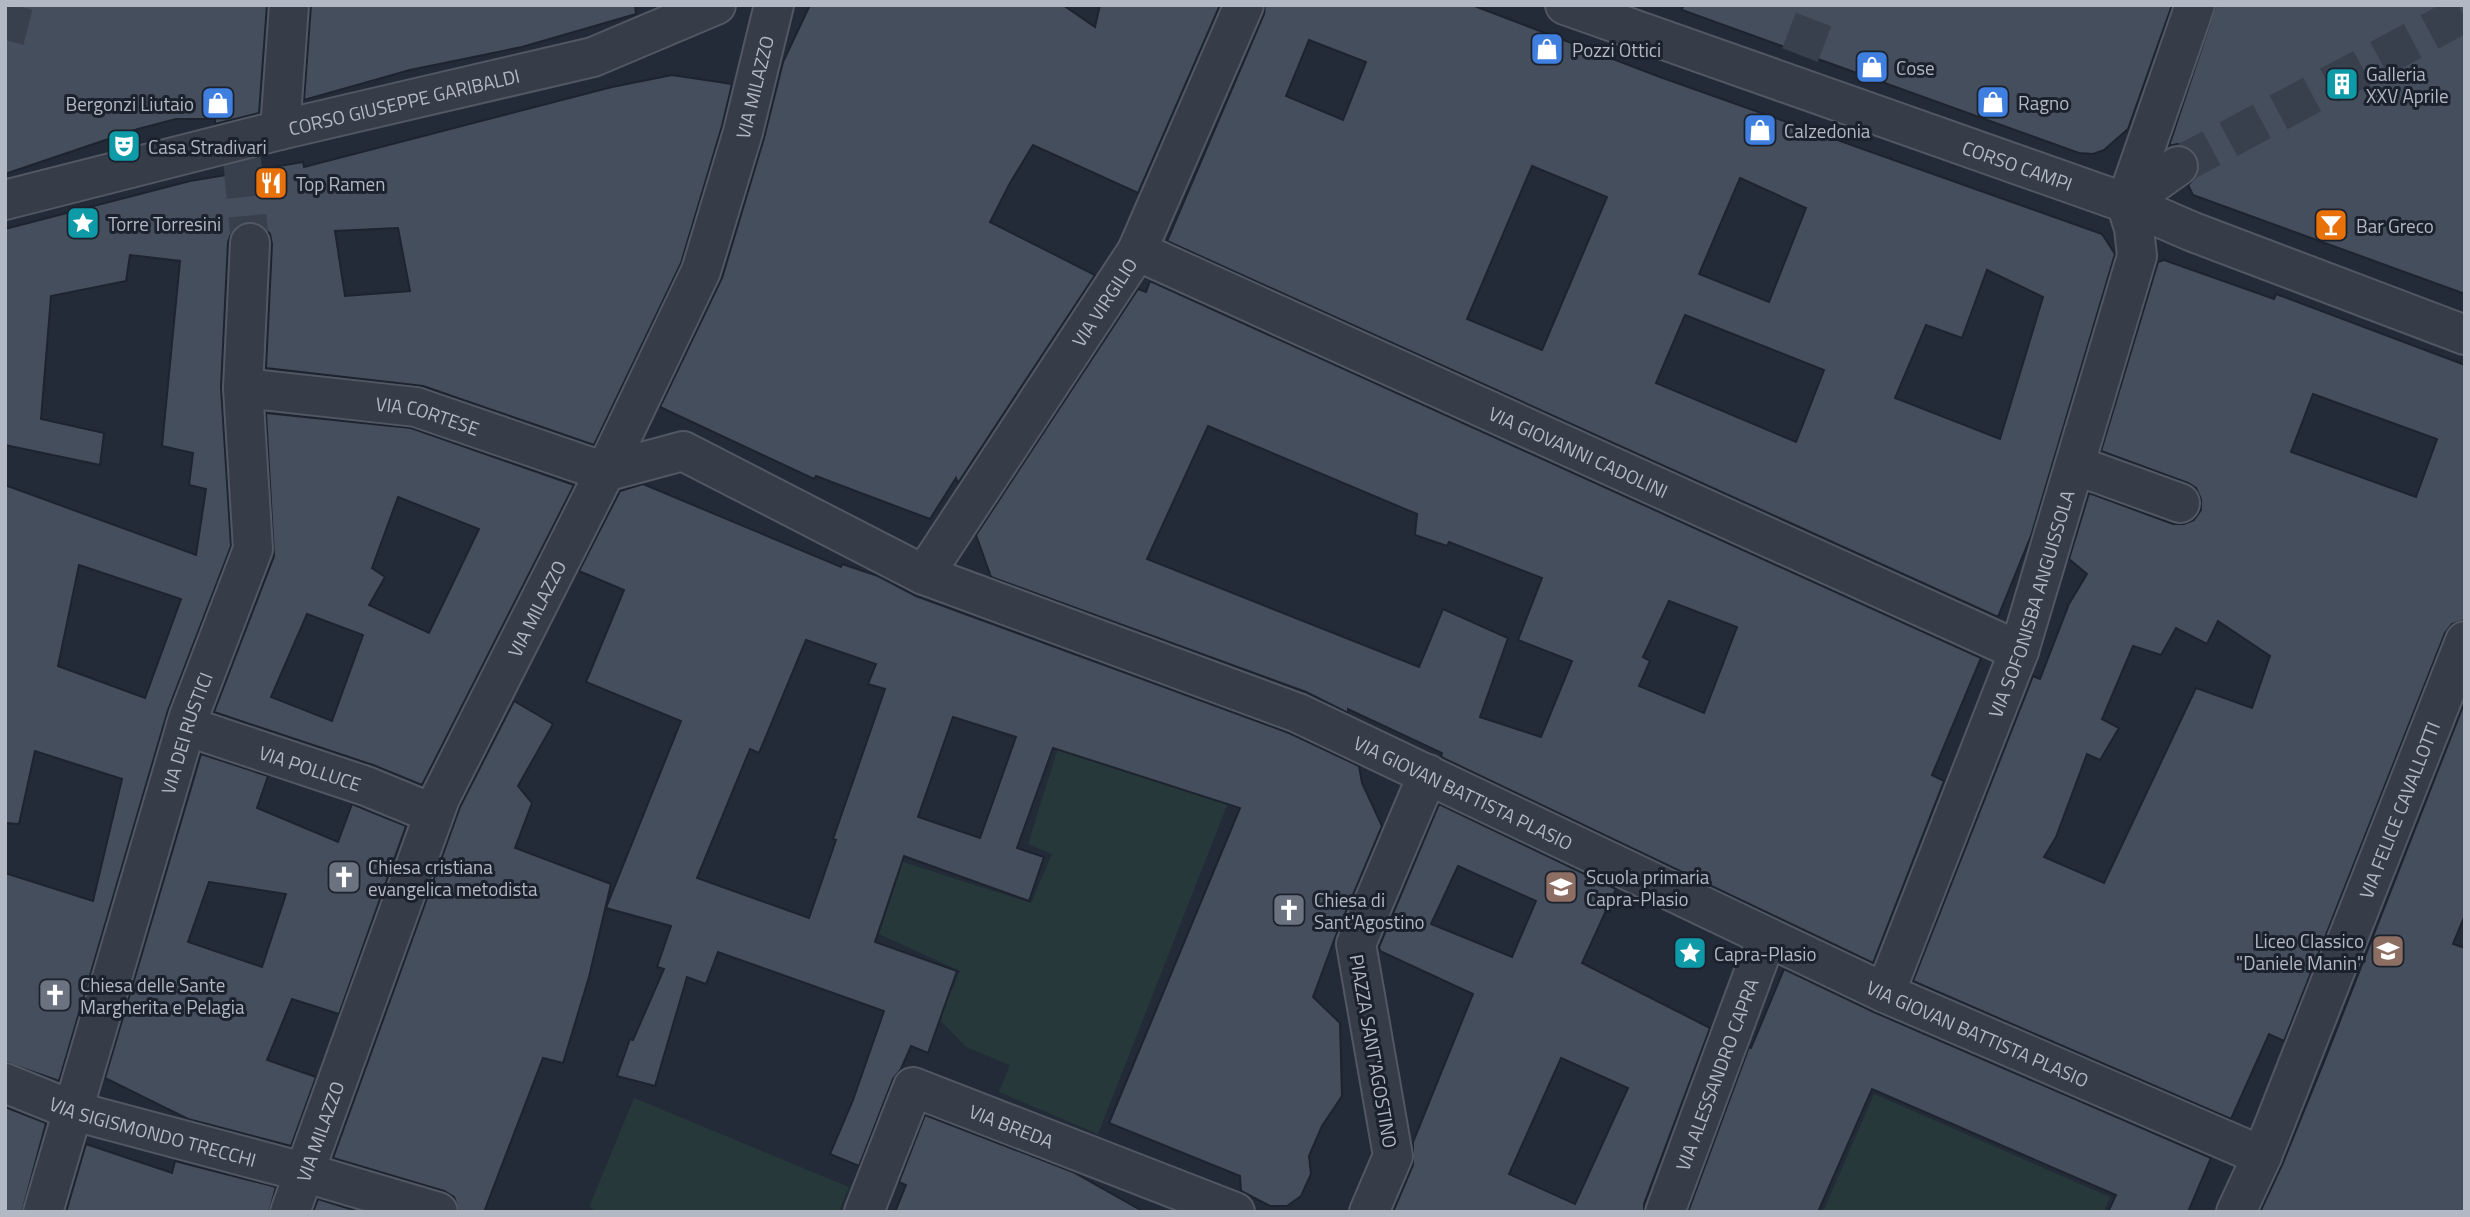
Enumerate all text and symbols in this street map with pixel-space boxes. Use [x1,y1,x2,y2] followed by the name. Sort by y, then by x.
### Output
[1528,30,1566,68] shop icon: Pozzi Ottici
[727,32,781,142] street label: VIA MILAZZO
[1572,35,1661,64] place label: Pozzi Ottici
[1853,48,1891,86] shop icon: Cose
[1896,53,1935,82] place label: Cose
[2366,59,2449,110] place label: Galleria XXV Aprile
[285,60,522,142] street label: CORSO GIUSEPPE GARIBALDI
[2323,65,2361,103] building icon: Galleria XXV Aprile
[1974,83,2012,121] shop icon: Ragno
[199,84,237,122] shop icon: Bergonzi Liutaio
[2018,88,2069,117] place label: Ragno
[66,89,194,118] place label: Bergonzi Liutaio
[1741,111,1779,149] shop icon: Calzedonia
[1784,116,1871,145] place label: Calzedonia
[105,127,143,165] theatre icon: Casa Stradivari
[148,132,267,161] place label: Casa Stradivari
[1959,132,2077,198] street label: CORSO CAMPI
[252,164,290,202] restaurant icon: Top Ramen
[296,169,385,198] place label: Top Ramen
[64,204,102,242] place icon: Torre Torresini
[2312,206,2350,244] bar icon: Bar Greco
[108,209,221,238] place label: Torre Torresini
[2356,211,2434,240] place label: Bar Greco
[1064,251,1144,352] street label: VIA VIRGILIO
[374,388,483,442] street label: VIA CORTESE
[1484,398,1673,505] street label: VIA GIOVANNI CADOLINI
[1980,486,2081,722] street label: VIA SOFONISBA ANGUISSOLA
[499,555,573,662] street label: VIA MILAZZO
[152,667,219,797] street label: VIA DEI RUSTICI
[2350,717,2447,903] street label: VIA FELICE CAVALLOTTI
[1349,727,1578,857] street label: VIA GIOVAN BATTISTA PLASIO
[255,737,365,798] street label: VIA POLLUCE
[368,852,538,903] place label: Chiesa cristiana evangelica metodista
[325,858,363,896] church icon: Chiesa cristiana evangelica metodista
[1586,862,1710,913] place label: Scuola primaria Capra-Plasio
[1542,868,1580,906] school or university icon: Scuola primaria Capra-Plasio
[1314,885,1425,936] place label: Chiesa di Sant'Agostino
[1270,891,1308,929] church icon: Chiesa di Sant'Agostino
[2236,926,2364,977] place label: Liceo Classico "Daniele Manin"
[2369,932,2407,970] school or university icon: Liceo Classico "Daniele Manin"
[1671,934,1709,972] place icon: Capra-Plasio
[1714,939,1817,968] place label: Capra-Plasio
[1343,952,1405,1150] street label: PIAZZA SANT'AGOSTINO
[80,970,245,1021] place label: Chiesa delle Sante Margherita e Pelagia
[1862,972,2094,1094] street label: VIA GIOVAN BATTISTA PLASIO
[1667,974,1765,1175] street label: VIA ALESSANDRO CAPRA
[36,976,74,1014] church icon: Chiesa delle Sante Margherita e Pelagia
[288,1077,351,1186] street label: VIA MILAZZO
[45,1088,260,1173] street label: VIA SIGISMONDO TRECCHI
[965,1096,1058,1155] street label: VIA BREDA

